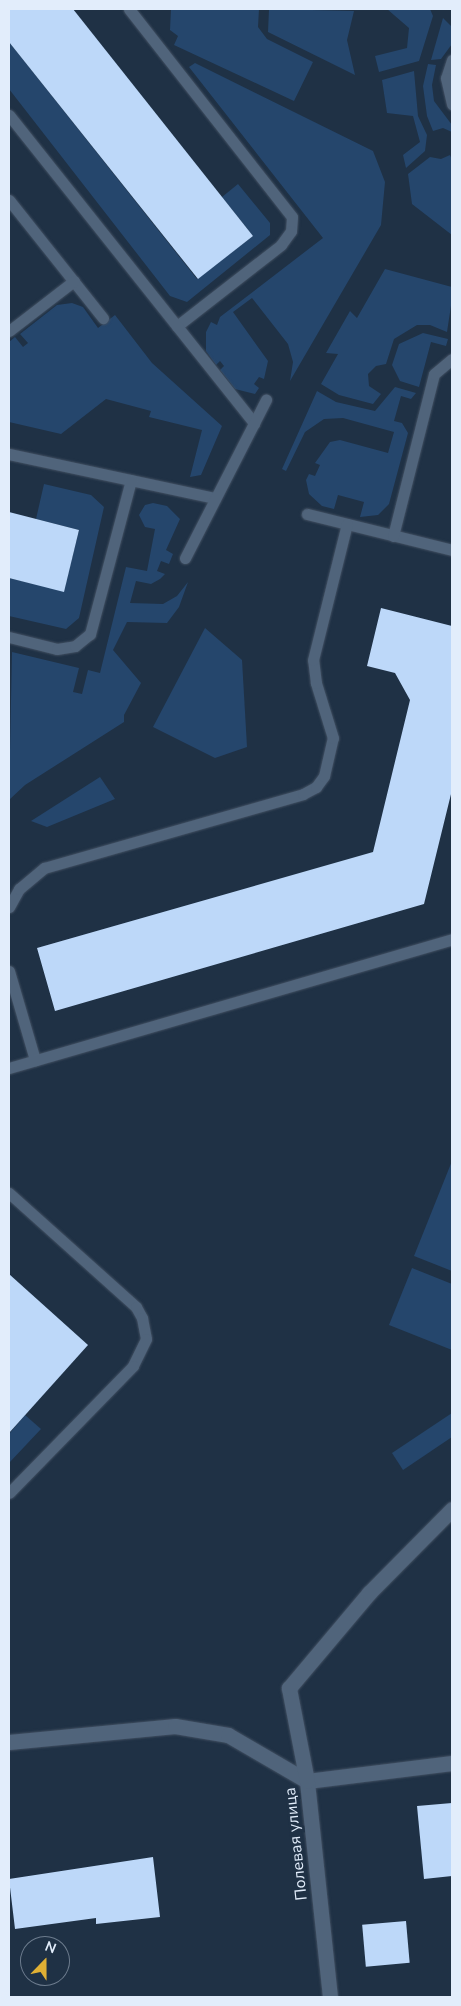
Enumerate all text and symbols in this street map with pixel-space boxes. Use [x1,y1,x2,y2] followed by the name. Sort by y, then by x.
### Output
[281,1787,311,1901] street label: Полевая улица
[20,1936,70,1986] north arrow
[42,1937,59,1958] text: N

